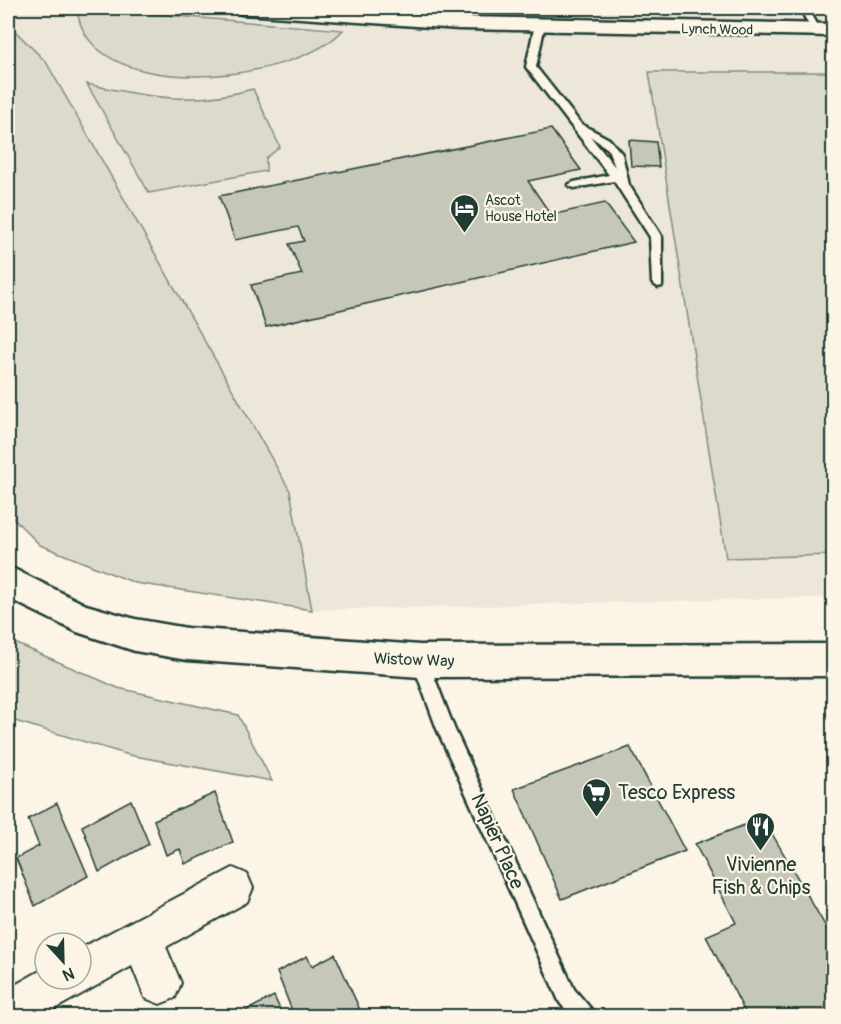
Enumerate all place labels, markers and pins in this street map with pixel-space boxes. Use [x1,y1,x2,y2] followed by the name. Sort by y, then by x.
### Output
[448,192,480,234] hotel icon: Ascot House Hotel
[485,192,557,225] place label: Ascot House Hotel
[581,776,613,818] supermarket icon: Tesco Express
[618,780,735,805] place label: Tesco Express
[745,810,777,852] restaurant icon: Vivienne Fish & Chips
[712,852,811,900] place label: Vivienne Fish & Chips

